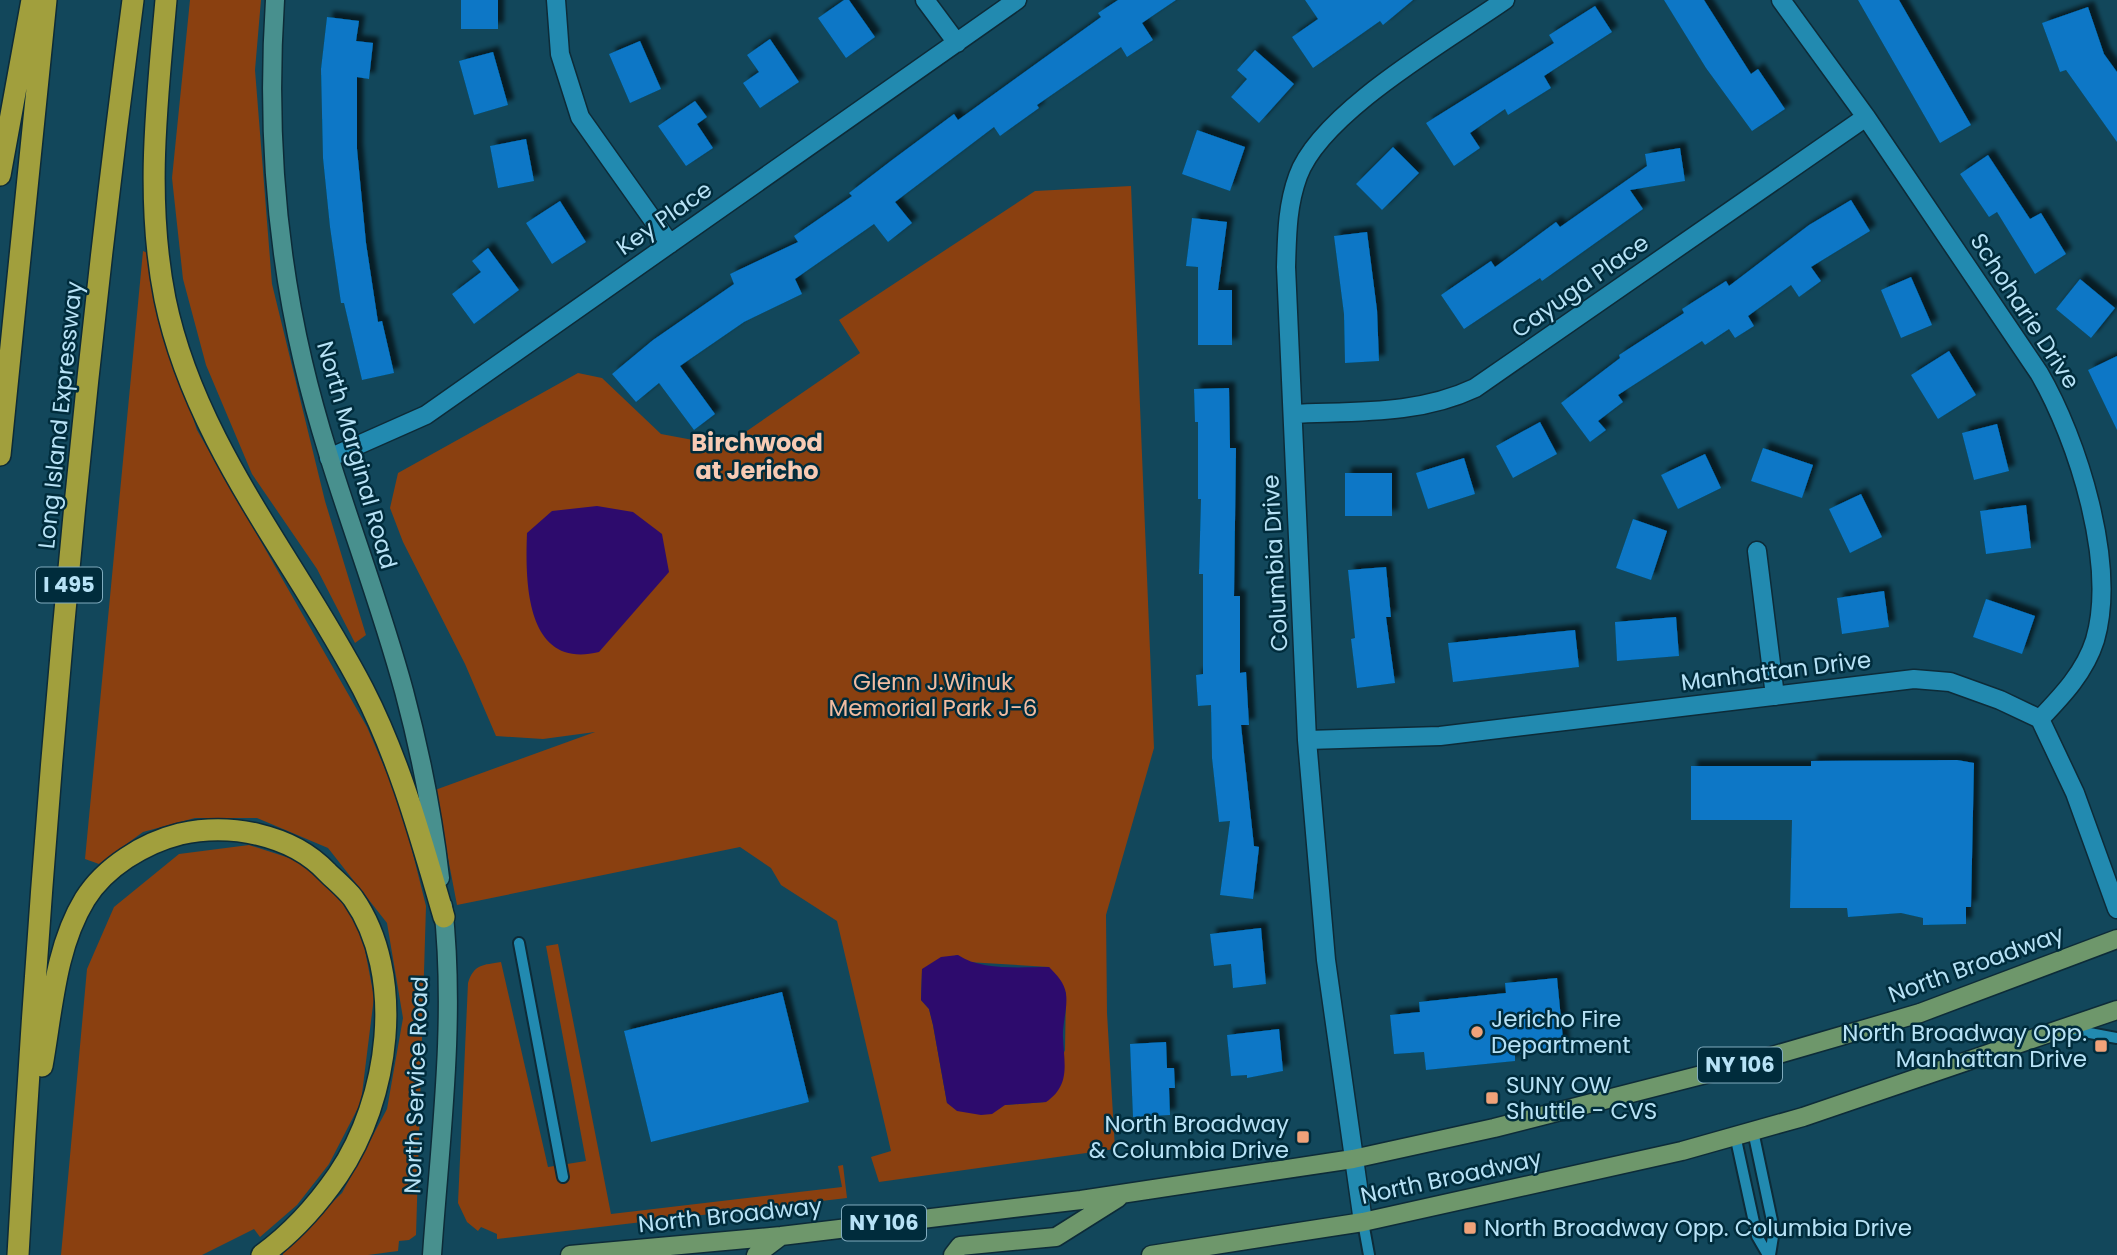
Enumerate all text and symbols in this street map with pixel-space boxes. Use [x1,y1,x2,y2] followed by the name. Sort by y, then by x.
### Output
[610,173,718,263] street label: Key Place
[1505,227,1655,345] street label: Cayuga Place
[1963,227,2087,395] street label: Schoharie Drive
[30,280,90,550] street label: Long Island Expressway
[309,337,405,573] street label: North Marginal Road
[691,426,823,487] district label: Birchwood at Jericho
[1254,474,1296,652] street label: Columbia Drive
[36,568,102,602] road number: I 495
[1679,643,1873,699] street label: Manhattan Drive
[829,666,1037,724] park label: Glenn J.Winuk Memorial Park J-6
[1884,917,2068,1011] street label: North Broadway
[396,976,436,1194] street label: North Service Road
[1491,1003,1631,1061] place label: Jericho Fire Department
[1842,1017,2087,1075] place label: North Broadway Opp. Manhattan Drive
[1469,1024,1485,1040] marker: Jericho Fire Department
[2093,1038,2109,1054] marker: North Broadway Opp. Manhattan Drive
[1698,1048,1782,1082] road number: NY 106
[1506,1069,1657,1127] place label: SUNY OW Shuttle - CVS
[1484,1090,1500,1106] marker: SUNY OW Shuttle - CVS
[1089,1108,1289,1166] place label: North Broadway & Columbia Drive
[1295,1129,1311,1145] marker: North Broadway & Columbia Drive
[1357,1142,1545,1212] street label: North Broadway
[637,1189,823,1241] street label: North Broadway
[842,1206,926,1240] road number: NY 106
[1484,1212,1912,1244] place label: North Broadway Opp. Columbia Drive
[1462,1220,1478,1236] marker: North Broadway Opp. Columbia Drive

